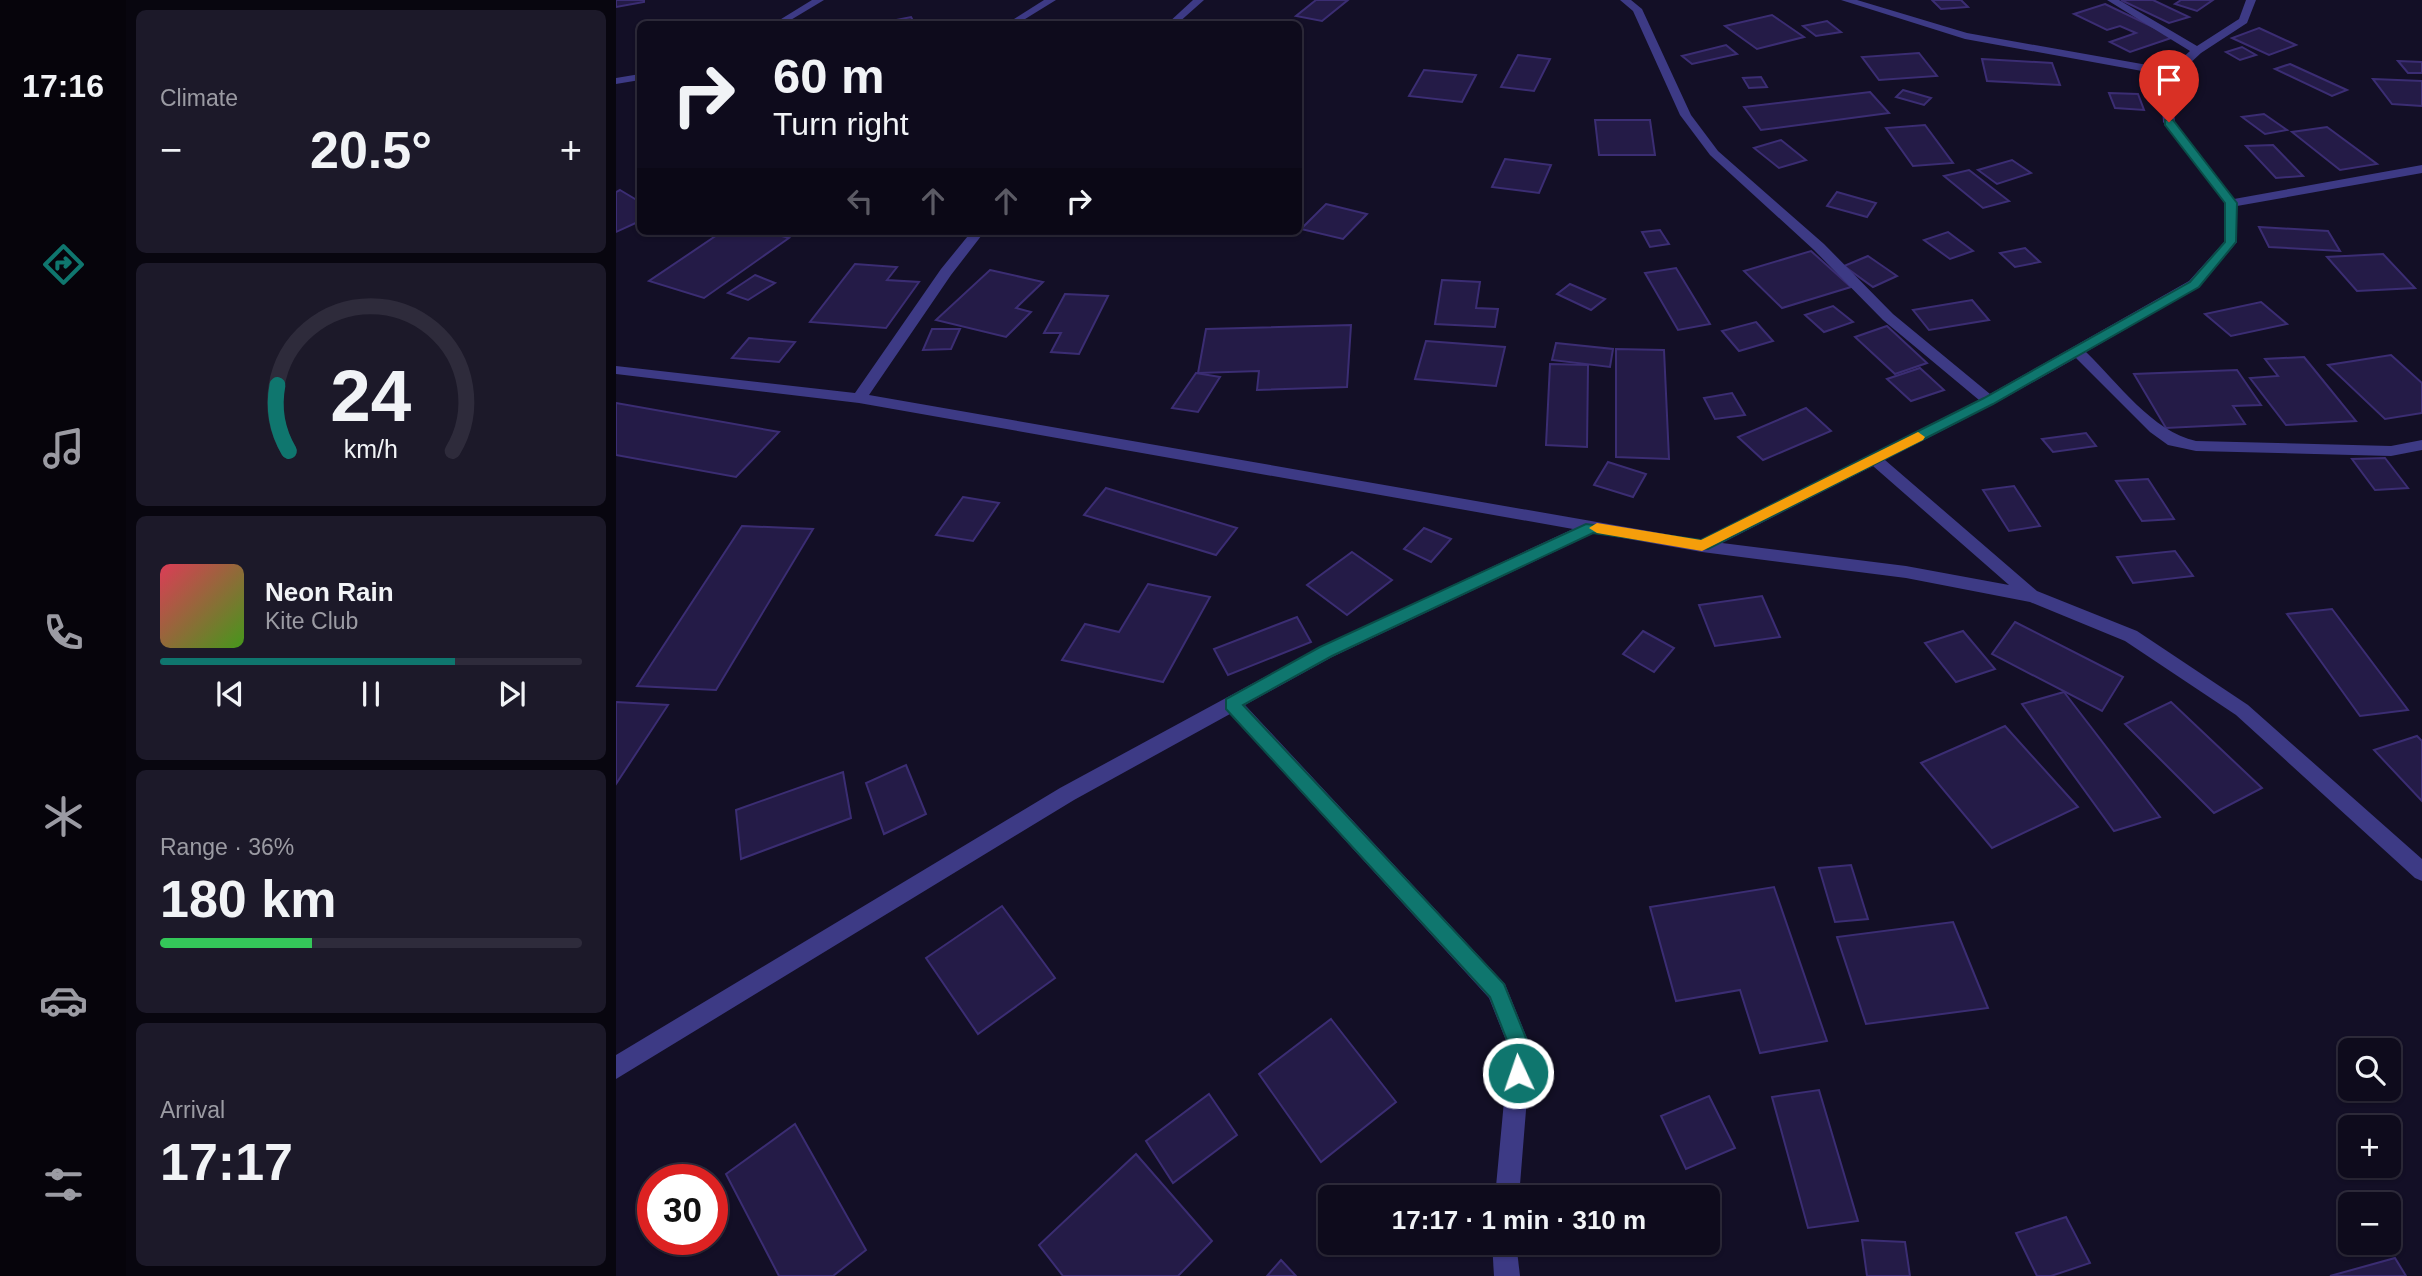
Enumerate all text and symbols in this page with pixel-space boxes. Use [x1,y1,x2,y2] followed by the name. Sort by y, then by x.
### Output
[658,49,749,140] icon: right
[773,49,885,103] text: 60 m
[2139,50,2199,122] pin
[2150,61,2188,99] icon: arrive
[22,68,104,104] text: 17:16
[160,85,238,111] text: Climate
[773,106,909,142] text: Turn right
[310,121,432,179] text: 20.5°
[160,129,182,171] text: −
[560,129,582,171] text: +
[841,182,879,220] icon: left
[914,182,952,220] icon: ahead
[987,182,1025,220] icon: ahead
[1060,182,1098,220] icon: right
[39,240,88,289] icon: directions
[331,355,412,436] text: 24
[39,424,88,473] icon: music
[344,435,398,463] text: km/h
[265,577,394,607] text: Neon Rain
[39,608,88,657] icon: phone
[265,608,358,634] text: Kite Club
[211,675,249,713] icon: previous
[352,675,390,713] icon: pause
[493,675,531,713] icon: next
[39,792,88,841] icon: climate
[160,834,294,860] text: Range · 36%
[160,870,336,928] text: 180 km
[39,976,88,1025] icon: car
[1481,1036,1555,1110] position arrow
[2338,1038,2401,1255] map controls
[2338,1038,2401,1101] button: search
[160,1097,225,1123] text: Arrival
[2338,1115,2401,1178] button: +
[160,1133,293,1191] text: 17:17
[39,1160,88,1209] icon: filters
[637,1164,728,1255] speed limit sign: 30
[2338,1192,2401,1255] button: −
[1392,1205,1646,1235] text: 17:17 · 1 min · 310 m

